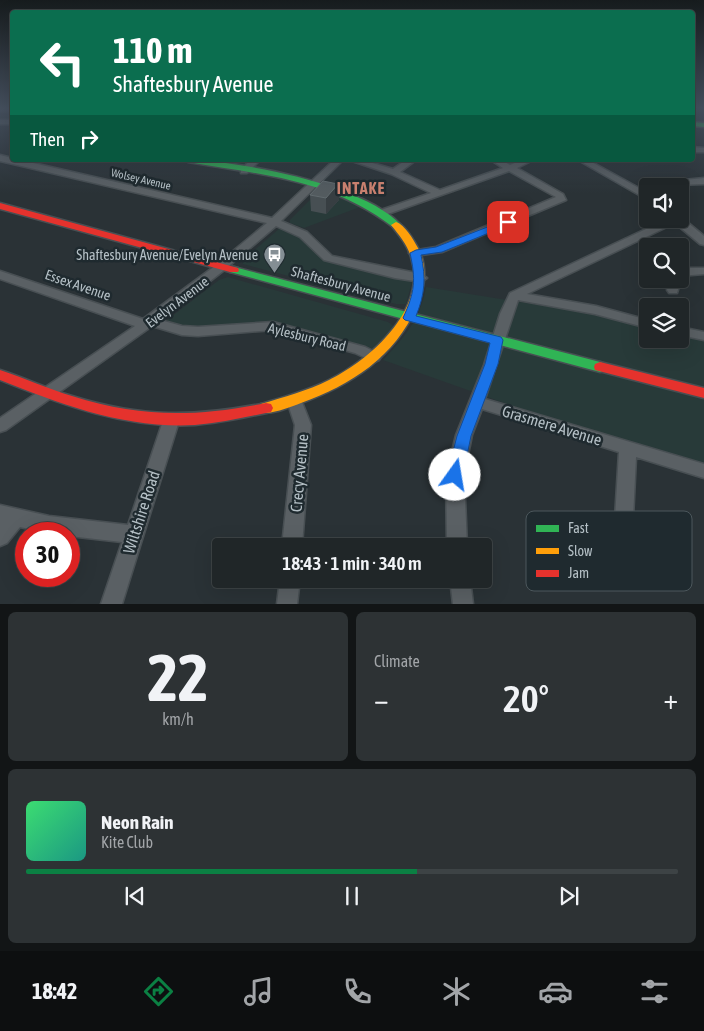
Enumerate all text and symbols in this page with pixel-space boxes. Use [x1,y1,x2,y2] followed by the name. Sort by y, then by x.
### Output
[30,30,95,95] icon: left
[113,30,192,70] text: 110 m
[113,71,274,97] text: Shaftesbury Avenue
[75,125,103,153] icon: right
[30,128,65,150] text: Then
[110,166,172,192] street label: Wolsey Avenue
[639,178,689,348] map controls
[639,178,689,228] button: sound
[337,179,385,197] district label: INTAKE
[487,201,529,243] pin
[494,208,522,236] icon: arrive
[639,238,689,288] button: search
[262,243,286,274] bus stop icon: Shaftesbury Avenue/Evelyn Avenue
[76,247,258,263] place label: Shaftesbury Avenue/Evelyn Avenue
[290,263,392,305] street label: Shaftesbury Avenue
[43,266,113,304] street label: Essex Avenue
[142,273,212,331] street label: Evelyn Avenue
[639,298,689,348] button: layers
[267,320,347,354] street label: Aylesbury Road
[500,401,604,449] street label: Grasmere Avenue
[287,433,312,513] street label: Crecy Avenue
[428,448,480,500] position arrow
[119,468,163,556] street label: Wiltshire Road
[526,511,692,591] legend
[568,520,589,536] text: Fast
[15,522,80,587] speed limit sign: 30
[568,543,593,559] text: Slow
[282,552,422,574] text: 18:43 · 1 min · 340 m
[568,565,589,581] text: Jam
[147,640,209,715] text: 22
[374,652,420,670] text: Climate
[503,677,549,720] text: 20°
[374,683,389,715] text: −
[663,683,678,715] text: +
[162,710,194,728] text: km/h
[101,811,173,833] text: Neon Rain
[101,833,153,851] text: Kite Club
[121,882,149,910] icon: previous
[338,882,366,910] icon: pause
[555,882,583,910] icon: next
[141,974,176,1009] icon: directions
[241,974,276,1009] icon: music
[340,974,375,1009] icon: phone
[439,974,474,1009] icon: climate
[538,974,573,1009] icon: car
[637,974,672,1009] icon: filters
[32,978,77,1004] text: 18:42

